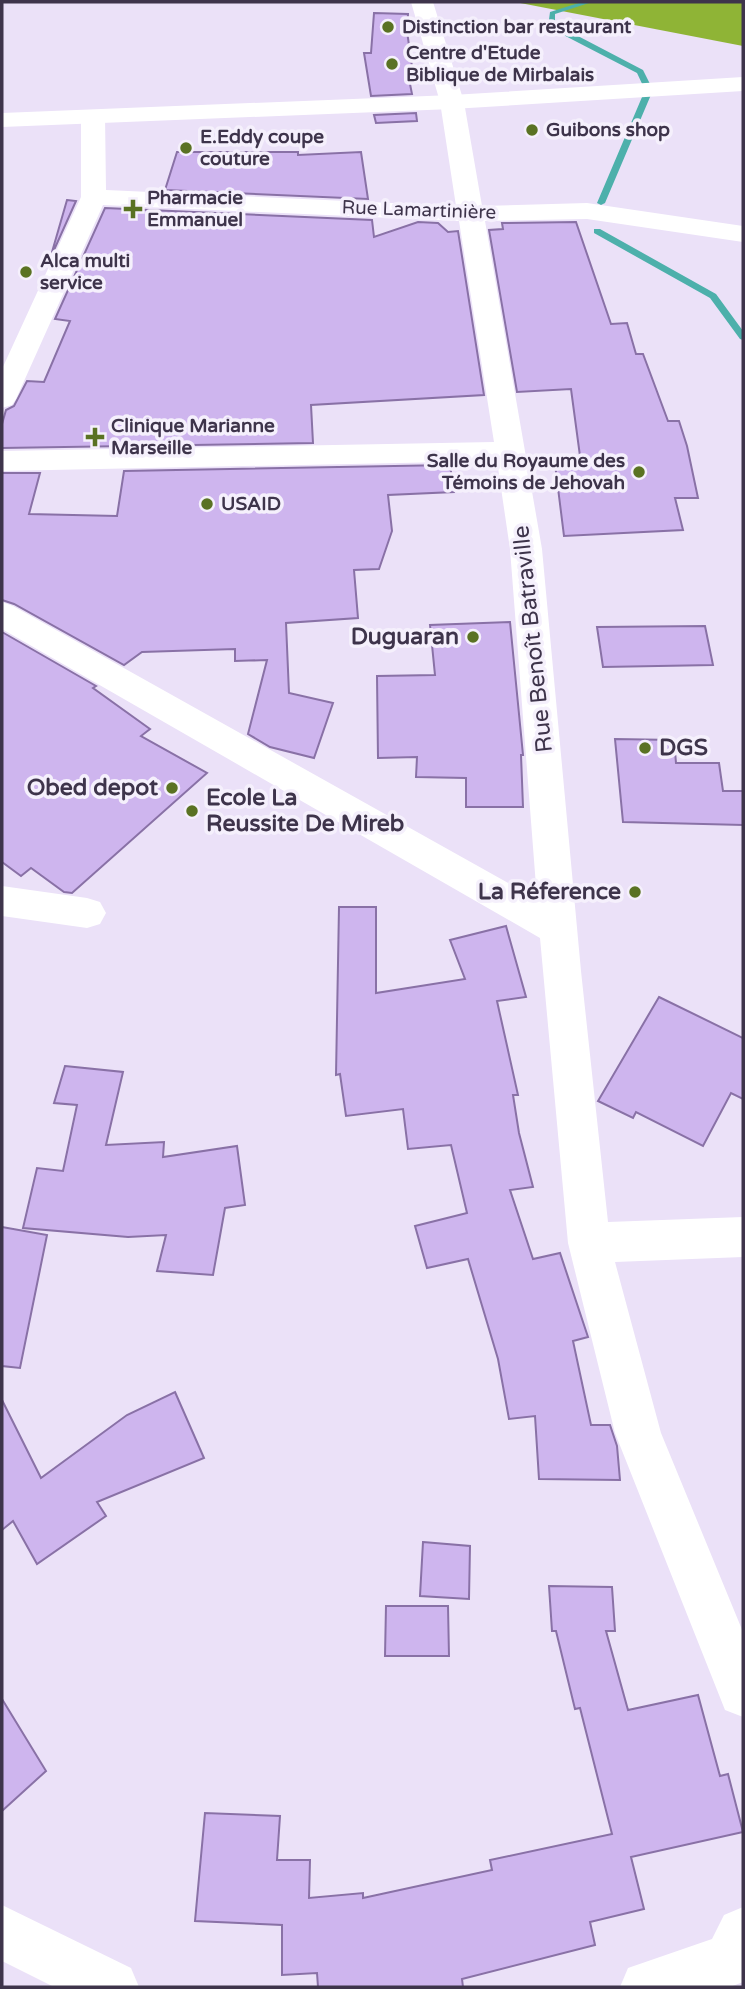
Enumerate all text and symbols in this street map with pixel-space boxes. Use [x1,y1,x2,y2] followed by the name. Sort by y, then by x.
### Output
[402,16,632,38] place label: Distinction bar restaurant
[380,19,396,35] marker: Distinction bar restaurant
[406,42,594,87] place label: Centre d'Etude Biblique de Mirbalais
[384,56,400,72] marker: Centre d'Etude Biblique de Mirbalais
[546,119,670,142] place label: Guibons shop
[524,122,540,138] marker: Guibons shop
[200,126,324,170] place label: E.Eddy coupe couture
[178,140,194,156] marker: E.Eddy coupe couture
[147,187,243,231] place label: Pharmacie Emmanuel
[341,196,497,224] street label: Rue Lamartinière
[125,201,141,217] marker: Pharmacie Emmanuel
[40,250,130,294] place label: Alca multi service
[18,264,34,280] marker: Alca multi service
[111,415,275,459] place label: Clinique Marianne Marseille
[85,427,105,447] marker: Clinique Marianne Marseille
[427,450,625,494] place label: Salle du Royaume des Témoins de Jehovah
[631,464,647,480] marker: Salle du Royaume des Témoins de Jehovah
[221,493,281,515] place label: USAID
[199,496,215,512] marker: USAID
[507,524,559,754] street label: Rue Benoît Batraville
[351,623,459,651] place label: Duguaran
[465,629,481,645] marker: Duguaran
[659,734,708,762] place label: DGS
[637,740,653,756] marker: DGS
[27,774,158,802] place label: Obed depot
[164,780,180,796] marker: Obed depot
[206,784,404,838] place label: Ecole La Reussite De Mireb
[184,803,200,819] marker: Ecole La Reussite De Mireb
[478,878,621,906] place label: La Réference
[627,884,643,900] marker: La Réference

